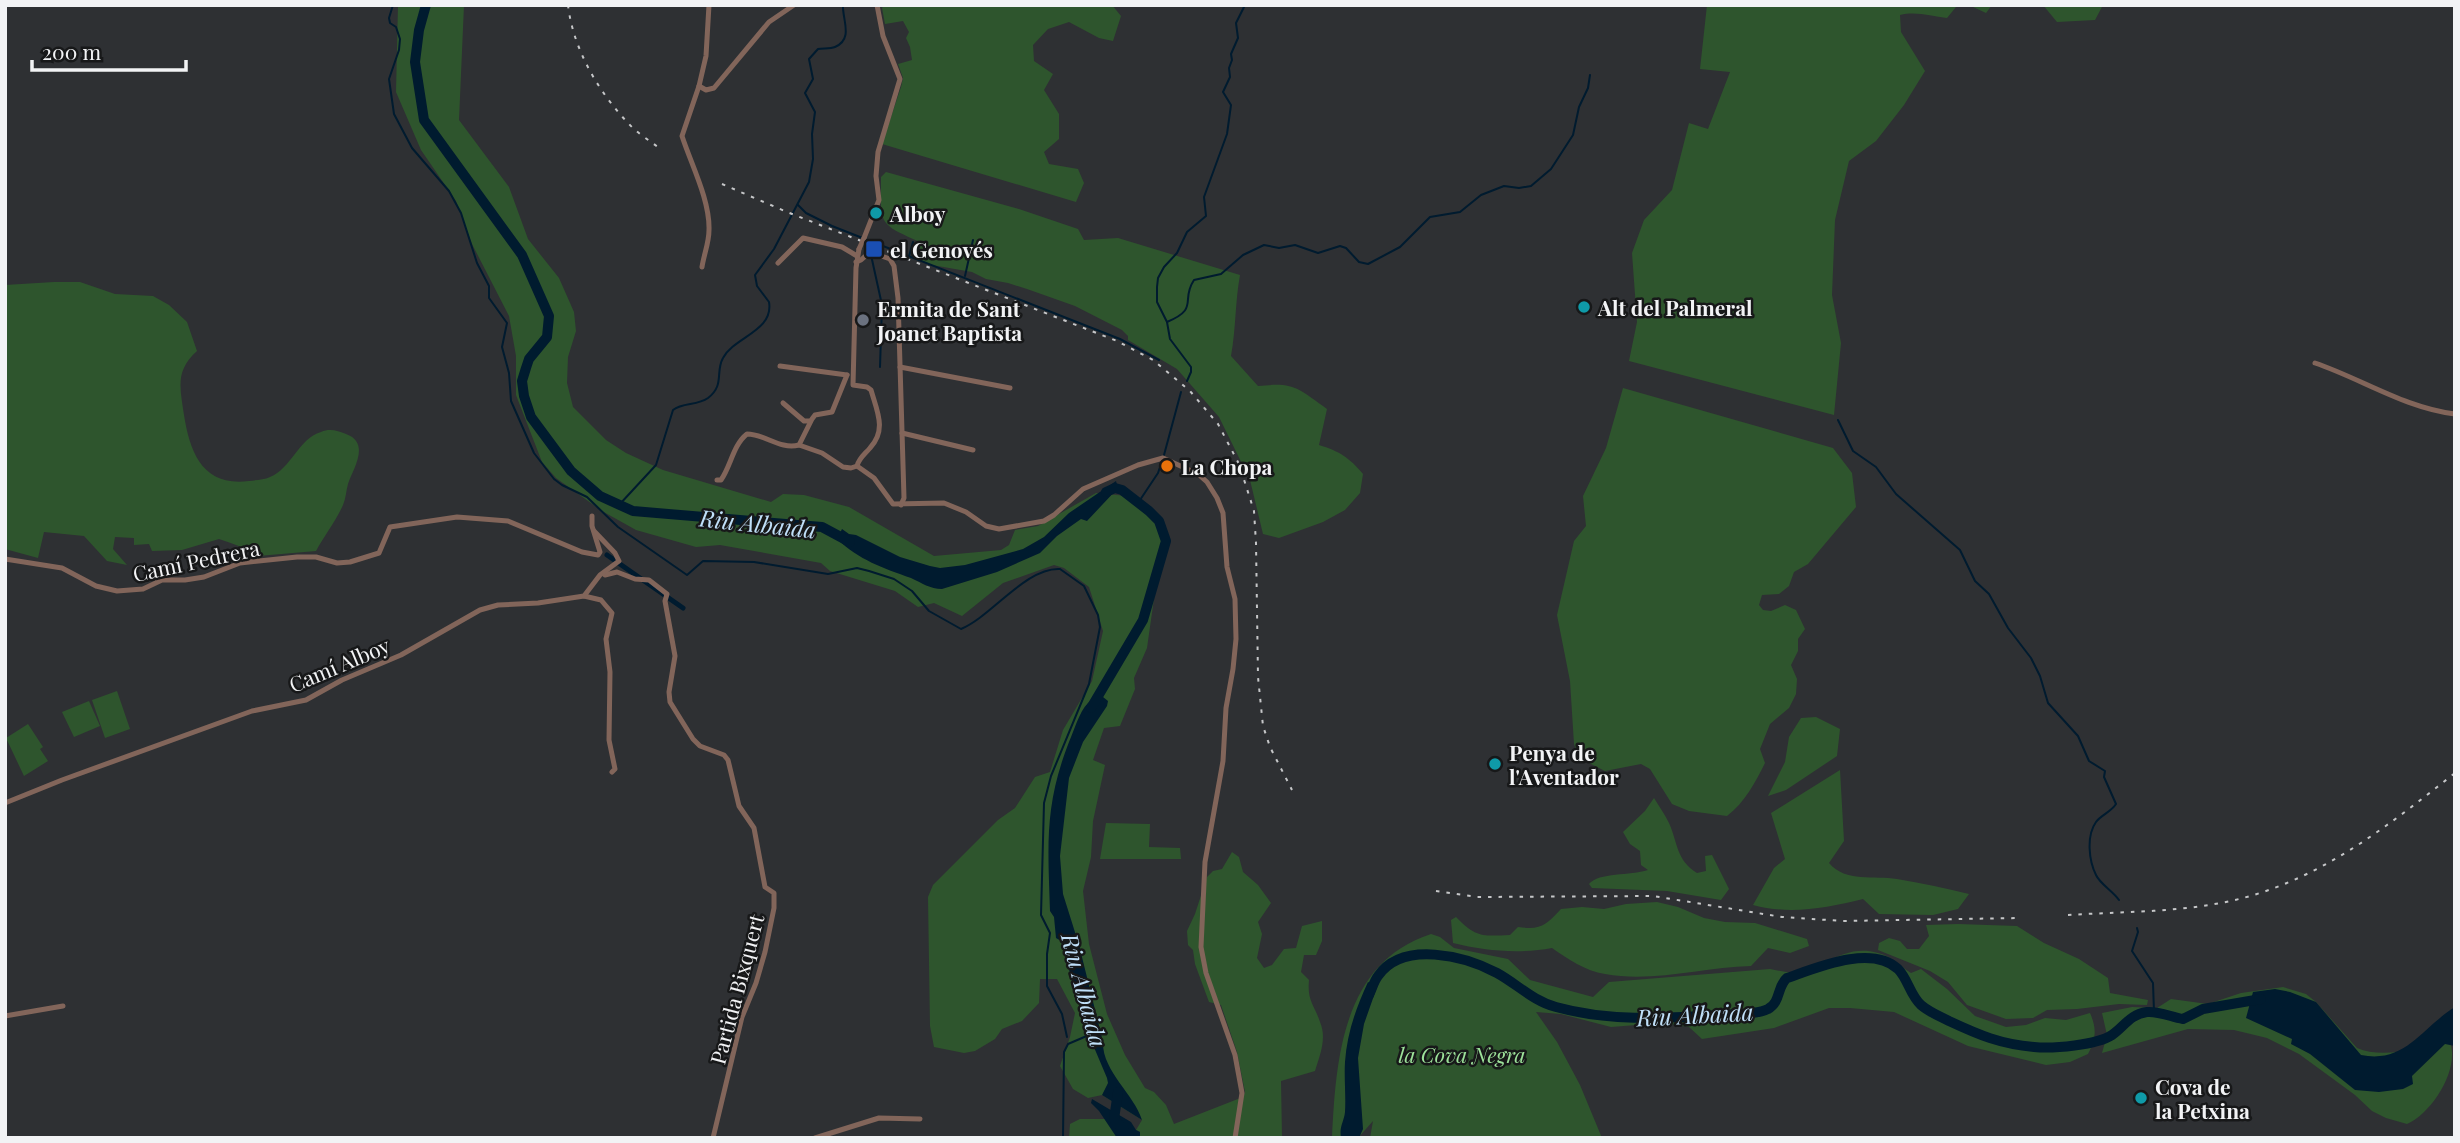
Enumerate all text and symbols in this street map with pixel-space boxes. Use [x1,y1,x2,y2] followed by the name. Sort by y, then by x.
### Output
[32,28,186,72] scale bar
[42,37,101,65] text: 200 m
[889,199,945,227] place label: Alboy
[868,205,884,221] marker: Alboy
[890,235,993,263] place label: el Genovés
[864,239,884,259] marker: el Genovés
[1597,293,1753,321] place label: Alt del Palmeral
[876,294,1022,346] place label: Ermita de Sant Joanet Baptista
[1576,299,1592,315] marker: Alt del Palmeral
[855,312,871,328] marker: Ermita de Sant Joanet Baptista
[1181,452,1273,480] place label: La Chopa
[1159,458,1175,474] marker: La Chopa
[697,501,818,545] water label: Riu Albaida
[130,533,263,587] street label: Camí Pedrera
[284,630,394,698] street label: Camí Alboy
[1509,738,1619,790] place label: Penya de l'Aventador
[1487,756,1503,772] marker: Penya de l'Aventador
[703,910,770,1067] street label: Partida Bixquert
[1055,929,1115,1051] water label: Riu Albaida
[1635,995,1754,1033] water label: Riu Albaida
[1399,1040,1525,1068] park label: la Cova Negra
[2155,1072,2250,1124] place label: Cova de la Petxina
[2133,1090,2149,1106] marker: Cova de la Petxina

